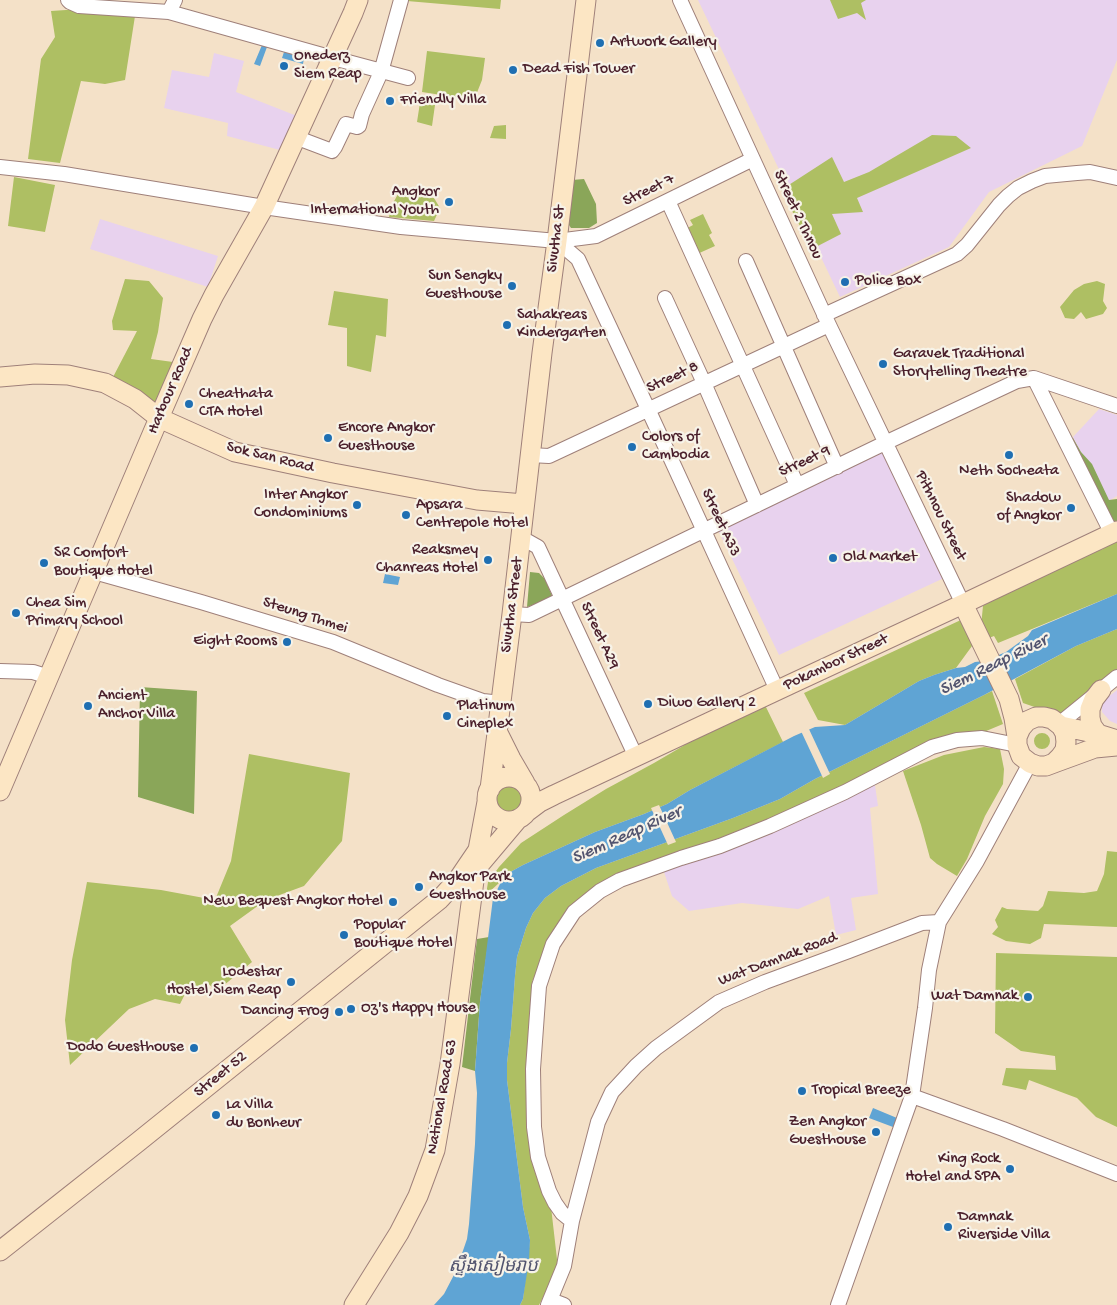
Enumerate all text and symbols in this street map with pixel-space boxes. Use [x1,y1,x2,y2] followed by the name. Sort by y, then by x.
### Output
[610,33,717,53] place label: Artwork Gallery
[594,37,606,49] marker: Artwork Gallery
[294,47,362,85] place label: Onederz Siem Reap
[278,60,290,72] marker: Onederz Siem Reap
[523,60,634,80] place label: Dead Fish Tower
[507,64,519,76] marker: Dead Fish Tower
[400,91,486,111] place label: Friendly Villa
[384,95,396,107] marker: Friendly Villa
[768,167,826,263] street label: Street 2 Thnou
[620,170,678,212] street label: Street 7
[310,183,439,221] place label: Angkor International Youth
[443,196,455,208] marker: Angkor International Youth
[543,204,571,274] street label: Sivutha St
[425,267,502,305] place label: Sun Sengky Guesthouse
[855,272,922,292] place label: Police Box
[839,276,851,288] marker: Police Box
[506,280,518,292] marker: Sun Sengky Guesthouse
[517,306,606,344] place label: Sahakreas Kindergarten
[501,319,513,331] marker: Sahakreas Kindergarten
[144,345,198,437] street label: Harbour Road
[893,345,1027,383] place label: Garavek Traditional Storytelling Theatre
[644,358,702,398] street label: Street 8
[877,358,889,370] marker: Garavek Traditional Storytelling Theatre
[199,385,273,423] place label: Cheathata CTA Hotel
[183,398,195,410] marker: Cheathata CTA Hotel
[338,419,434,457] place label: Encore Angkor Guesthouse
[642,428,709,466] place label: Colors of Cambodia
[322,432,334,444] marker: Encore Angkor Guesthouse
[224,438,316,478] street label: Sok San Road
[626,441,638,453] marker: Colors of Cambodia
[776,442,834,482] street label: Street 9
[1003,449,1015,461] marker: Neth Socheata
[959,462,1059,482] place label: Neth Socheata
[910,468,970,564] street label: Pithnou Street
[254,486,347,524] place label: Inter Angkor Condominiums
[696,486,744,560] street label: Street A33
[997,489,1061,527] place label: Shadow of Angkor
[416,496,528,534] place label: Apsara Centrepole Hotel
[351,499,363,511] marker: Inter Angkor Condominiums
[1065,502,1077,514] marker: Shadow of Angkor
[400,509,412,521] marker: Apsara Centrepole Hotel
[376,541,478,579] place label: Reaksmey Chanreas Hotel
[54,544,153,582] place label: SR Comfort Boutique Hotel
[843,548,917,568] place label: Old Market
[827,552,839,564] marker: Old Market
[482,554,494,566] marker: Reaksmey Chanreas Hotel
[498,556,528,654] street label: Sivutha Street
[38,557,50,569] marker: SR Comfort Boutique Hotel
[260,593,350,639] street label: Steung Thmei
[26,594,123,632] place label: Chea Sim Primary School
[575,599,623,673] street label: Street A29
[10,607,22,619] marker: Chea Sim Primary School
[781,630,891,696] street label: Pokambor Street
[937,631,1051,701] water label: Siem Reap River
[193,632,277,652] place label: Eight Rooms
[281,636,293,648] marker: Eight Rooms
[98,687,175,725] place label: Ancient Anchor Villa
[658,694,756,714] place label: Diwo Gallery 2
[457,697,515,735] place label: Platinum Cineplex
[642,698,654,710] marker: Diwo Gallery 2
[82,700,94,712] marker: Ancient Anchor Villa
[441,710,453,722] marker: Platinum Cineplex
[569,802,685,870] water label: Siem Reap River
[429,868,511,906] place label: Angkor Park Guesthouse
[413,881,425,893] marker: Angkor Park Guesthouse
[203,892,383,912] place label: New Bequest Angkor Hotel
[387,896,399,908] marker: New Bequest Angkor Hotel
[354,916,453,954] place label: Popular Boutique Hotel
[716,928,840,992] street label: Wat Damnak Road
[338,929,350,941] marker: Popular Boutique Hotel
[167,963,281,1001] place label: Lodestar Hostel,Siem Reap
[285,976,297,988] marker: Lodestar Hostel,Siem Reap
[931,987,1018,1007] place label: Wat Damnak
[1022,991,1034,1003] marker: Wat Damnak
[361,999,476,1019] place label: Oz's Happy House
[241,1002,329,1022] place label: Dancing Frog
[345,1003,357,1015] marker: Oz's Happy House
[333,1006,345,1018] marker: Dancing Frog
[67,1038,184,1058] place label: Dodo Guesthouse
[423,1038,463,1156] street label: National Road 63
[188,1042,200,1054] marker: Dodo Guesthouse
[191,1048,251,1102] street label: Street 52
[812,1081,911,1101] place label: Tropical Breeze
[796,1085,808,1097] marker: Tropical Breeze
[226,1096,301,1134] place label: La Villa du Bonheur
[210,1109,222,1121] marker: La Villa du Bonheur
[789,1113,866,1151] place label: Zen Angkor Guesthouse
[870,1126,882,1138] marker: Zen Angkor Guesthouse
[905,1150,1000,1188] place label: King Rock Hotel and SPA
[1004,1163,1016,1175] marker: King Rock Hotel and SPA
[958,1208,1050,1246] place label: Damnak Riverside Villa
[942,1221,954,1233] marker: Damnak Riverside Villa
[448,1257,538,1279] water label: ស្ទឹងសៀមរាប

